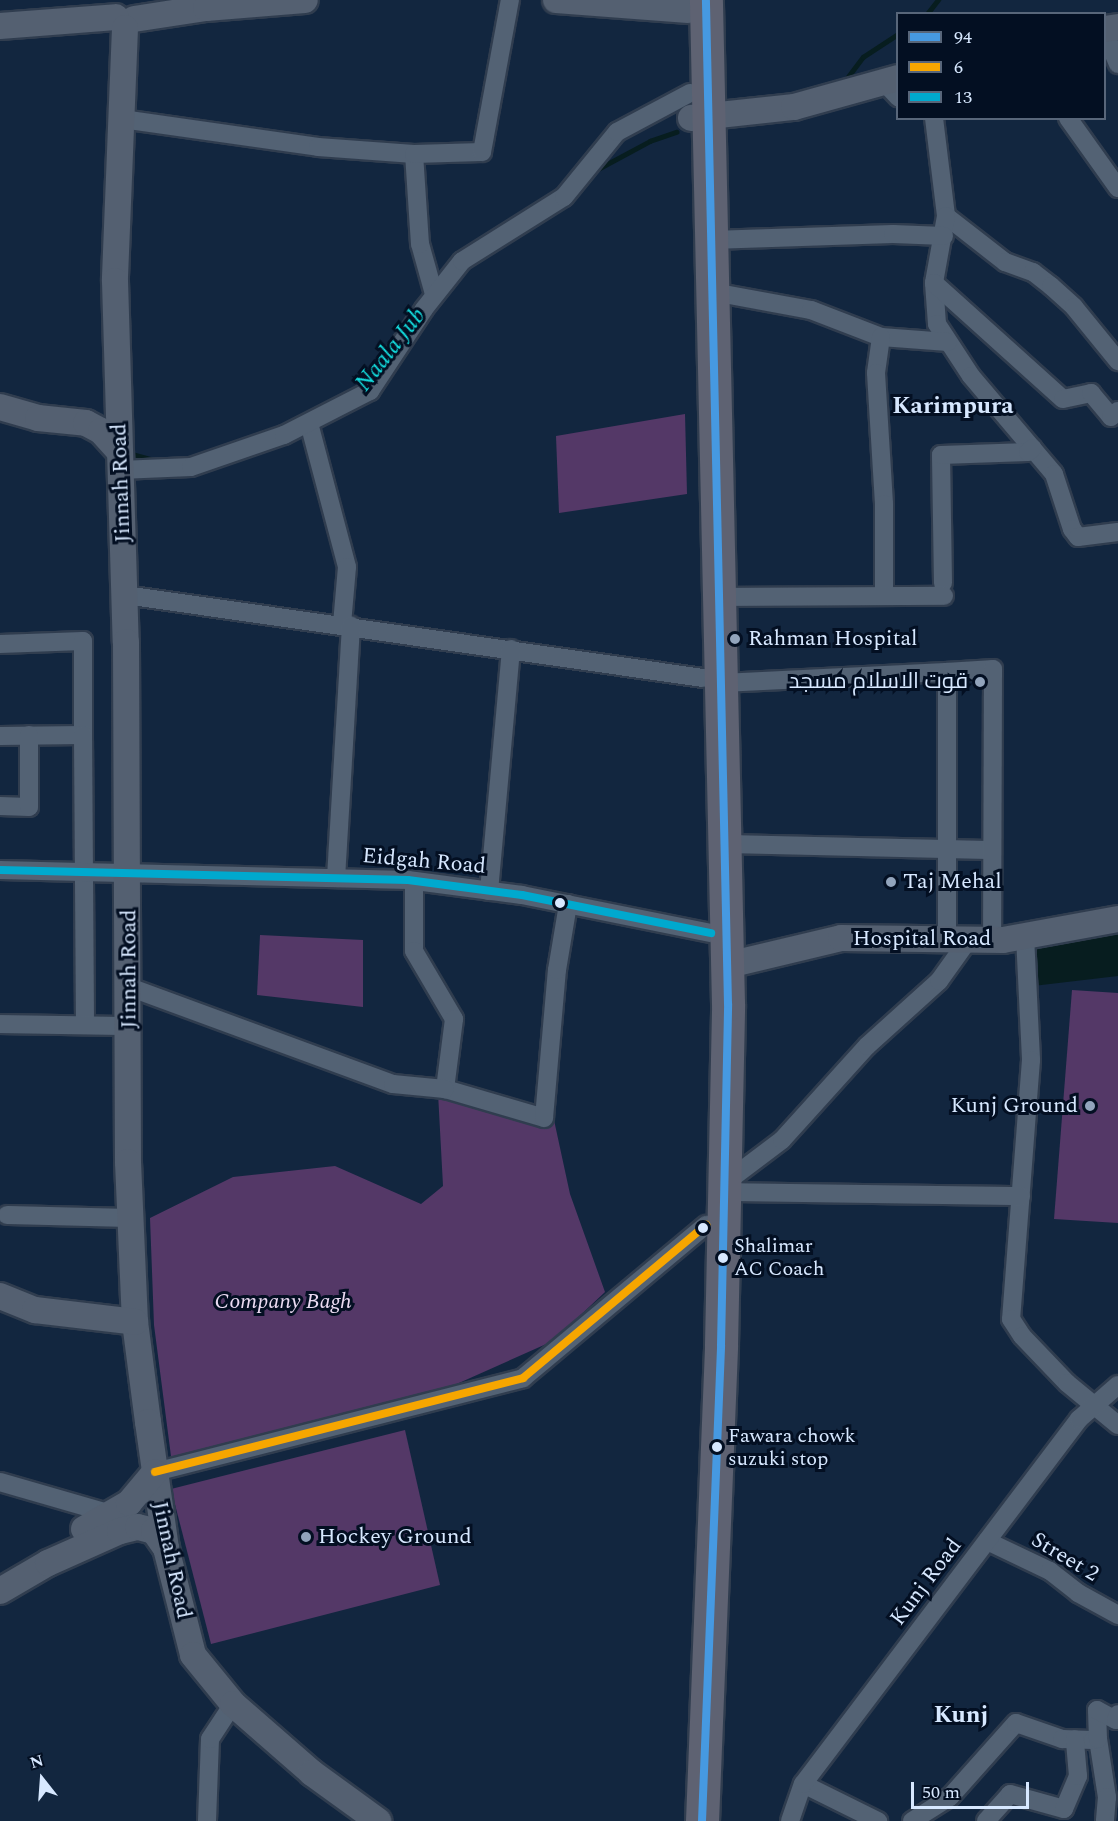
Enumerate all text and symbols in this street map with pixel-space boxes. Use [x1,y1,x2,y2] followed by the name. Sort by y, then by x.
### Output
[896,12,1106,120] legend
[954,24,972,51] text: 94
[954,54,963,81] text: 6
[954,84,972,111] text: 13
[349,302,433,398] water label: Naala Jub
[892,393,1014,421] district label: Karimpura
[106,423,136,543] street label: Jinnah Road
[748,626,918,652] place label: Rahman Hospital
[726,630,744,648] marker: Rahman Hospital
[789,669,968,695] place label: قوت الاسلام مسجد
[973,675,987,689] marker: قوت الاسلام مسجد
[361,842,487,880] street label: Eidgah Road
[903,869,1002,895] place label: Taj Mehal
[884,875,898,889] marker: Taj Mehal
[554,897,566,909] unlabelled marker
[116,909,142,1029] street label: Jinnah Road
[853,926,991,952] street label: Hospital Road
[950,1093,1078,1119] place label: Kunj Ground
[1083,1099,1097,1113] marker: Kunj Ground
[697,1222,709,1234] unlabelled marker
[734,1234,824,1281] place label: Shalimar AC Coach
[717,1252,729,1264] marker: Shalimar AC Coach
[214,1289,352,1315] park label: Company Bagh
[728,1424,856,1471] place label: Fawara chowk suzuki stop
[711,1441,723,1453] marker: Fawara chowk suzuki stop
[147,1499,197,1621] street label: Jinnah Road
[318,1524,472,1550] place label: Hockey Ground
[1026,1527,1104,1587] street label: Street 2
[299,1530,313,1544] marker: Hockey Ground
[885,1533,967,1631] street label: Kunj Road
[934,1702,988,1730] district label: Kunj
[27,1748,46,1775] text: N
[12,1749,72,1809] north arrow
[914,1770,1032,1808] scale bar
[922,1779,960,1806] text: 50 m

